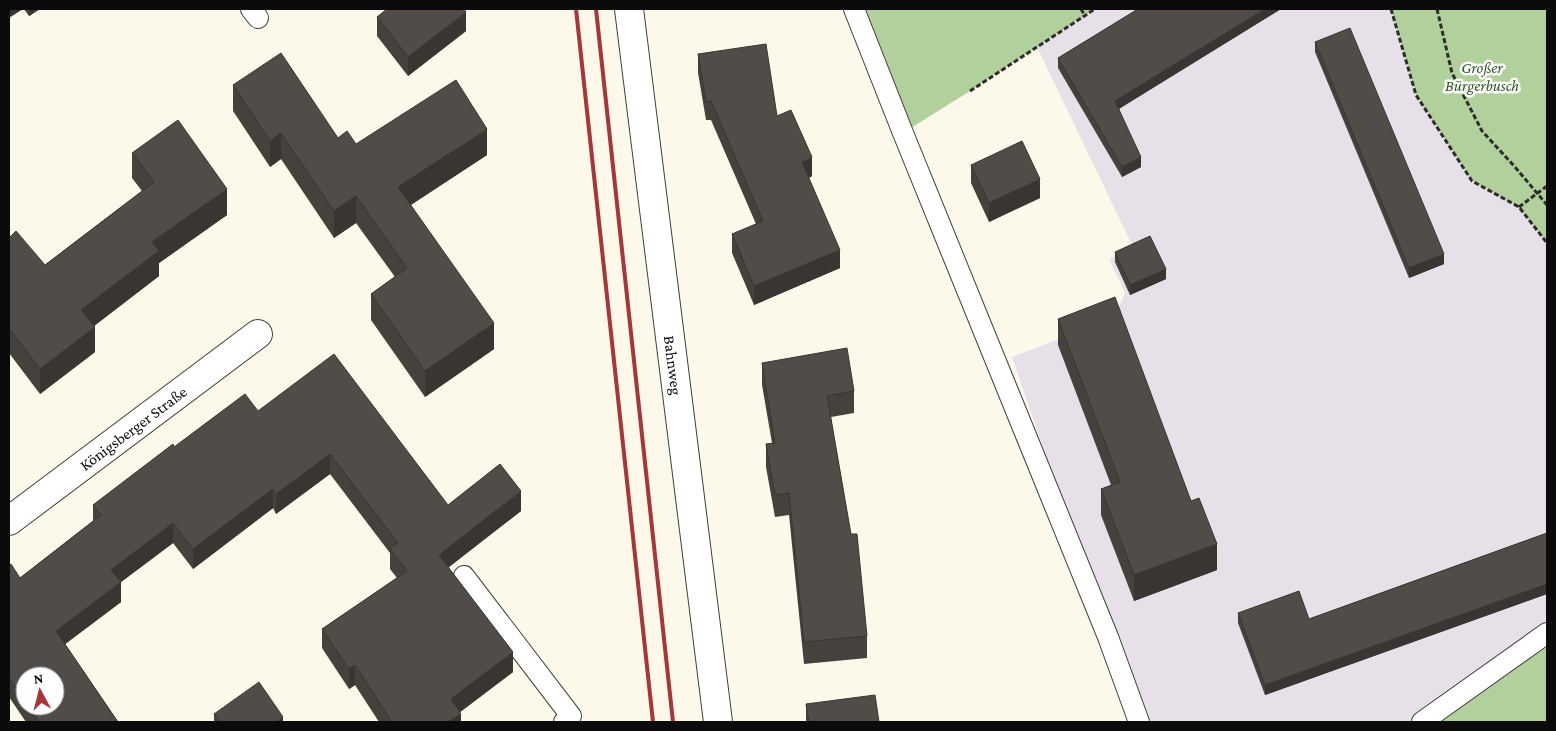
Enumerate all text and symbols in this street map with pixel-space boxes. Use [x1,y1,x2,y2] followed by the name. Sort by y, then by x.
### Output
[1445,59,1519,95] park label: Großer Bürgerbusch
[661,335,685,396] street label: Bahnweg
[77,383,190,474] street label: Königsberger Straße
[15,666,65,716] north arrow
[33,670,45,687] text: N

